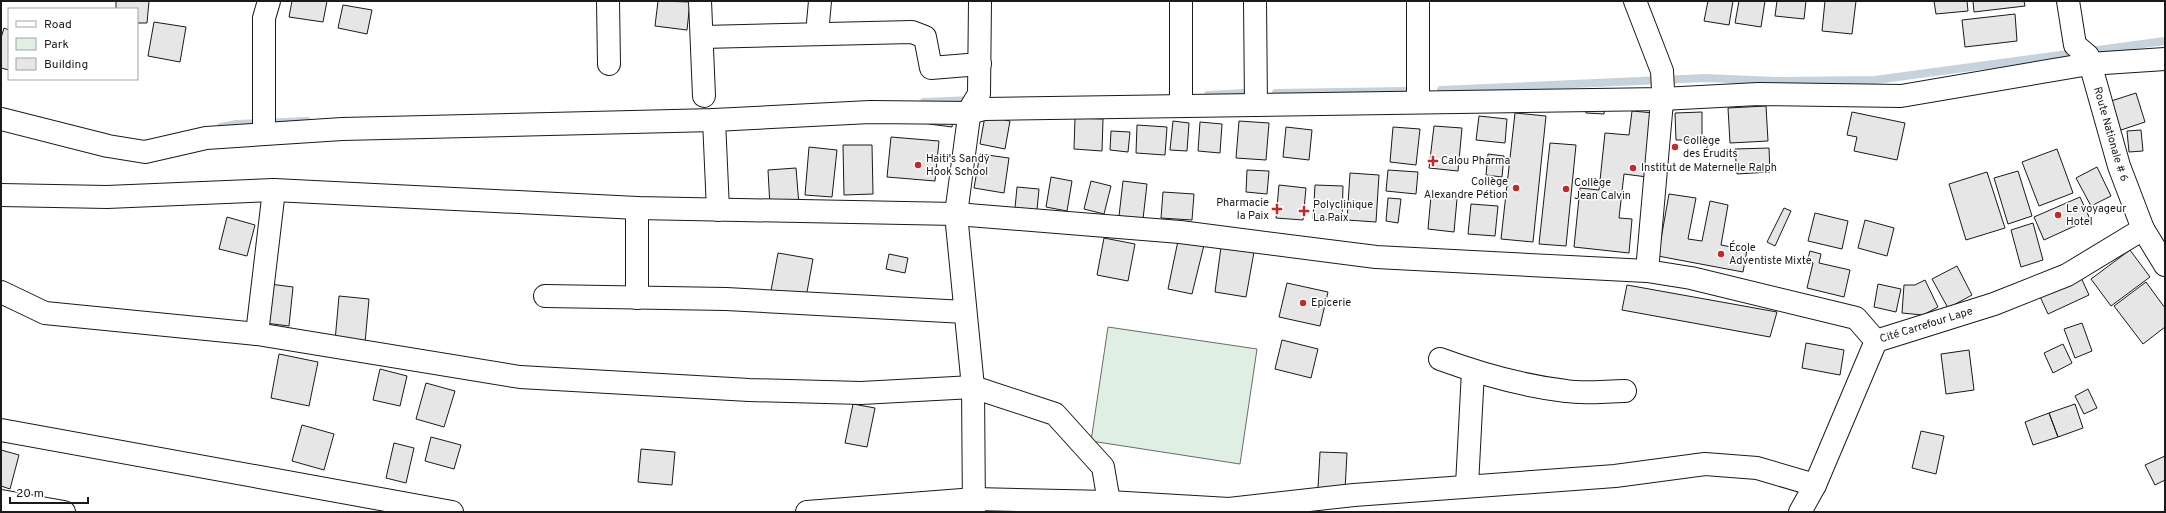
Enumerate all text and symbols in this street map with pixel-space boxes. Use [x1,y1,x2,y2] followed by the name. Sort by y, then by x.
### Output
[8,8,138,80] legend
[44,17,72,33] text: Road
[44,37,69,53] text: Park
[44,57,88,73] text: Building
[2090,85,2131,184] street label: Route Nationale # 6
[1683,134,1738,161] place label: Collège des Érudits
[1670,142,1680,152] marker: Collège des Érudits
[926,152,990,179] place label: Haiti's Sandy Hook School
[1441,154,1510,168] place label: Calou Pharma
[1428,156,1438,166] marker: Calou Pharma
[913,160,923,170] marker: Haiti's Sandy Hook School
[1641,161,1777,175] place label: Institut de Maternelle Ralph
[1628,163,1638,173] marker: Institut de Maternelle Ralph
[1424,175,1508,202] place label: Collège Alexandre Pétion
[1574,176,1631,203] place label: Collège Jean Calvin
[1511,183,1521,193] marker: Collège Alexandre Pétion
[1561,184,1571,194] marker: Collège Jean Calvin
[1216,196,1269,223] place label: Pharmacie la Paix
[1313,198,1373,225] place label: Polyclinique La Paix
[2066,202,2127,229] place label: Le voyageur Hotel
[1272,204,1282,214] marker: Pharmacie la Paix
[1298,205,1310,217] marker: Polyclinique La Paix
[2053,210,2063,220] marker: Le voyageur Hotel
[1729,240,1812,268] place label: École Adventiste Mixte
[1716,249,1726,259] marker: École Adventiste Mixte
[1311,296,1351,310] place label: Epicerie
[1298,298,1308,308] marker: Epicerie
[1878,304,1975,346] street label: Cité Carrefour Lape
[10,479,88,505] scale bar
[16,486,44,502] text: 20 m

